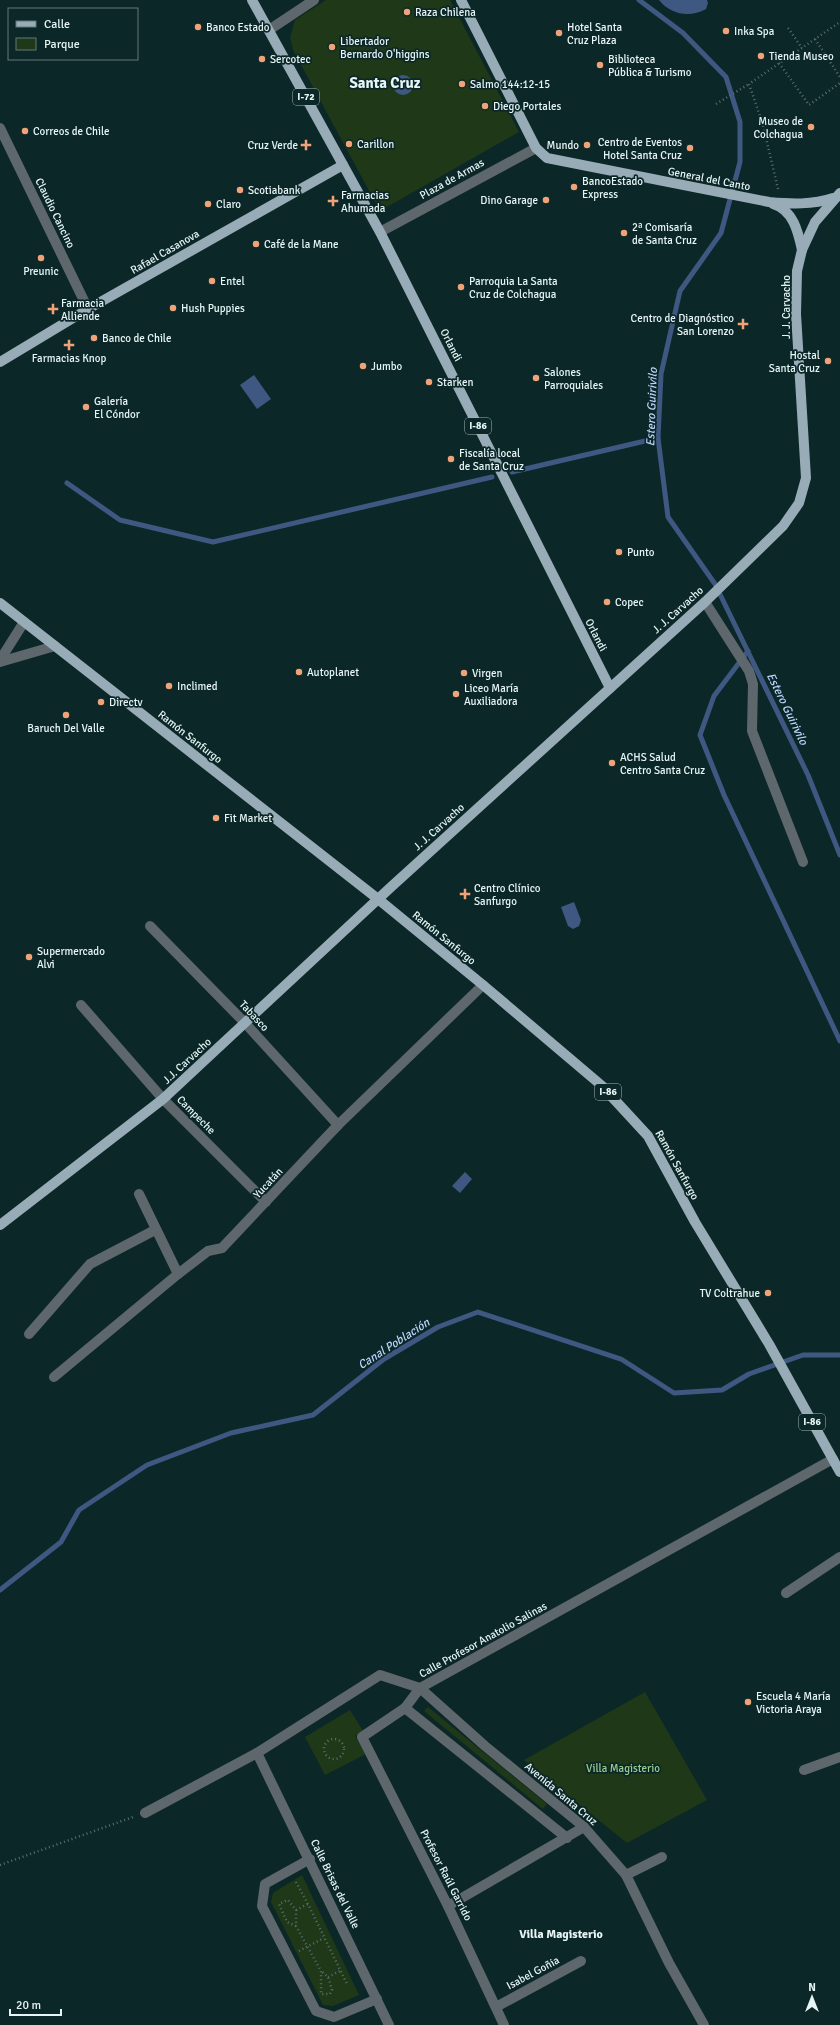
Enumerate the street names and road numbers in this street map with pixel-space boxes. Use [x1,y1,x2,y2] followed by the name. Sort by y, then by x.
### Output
[293,89,319,105] road number: I-72
[418,156,487,202] street label: Plaza de Armas
[667,165,752,193] street label: General del Canto
[32,176,78,250] street label: Claudio Cancino
[128,227,202,277] street label: Rafael Casanova
[780,275,793,339] street label: J. J. Carvacho
[437,327,465,364] street label: Orlandi
[465,418,491,434] road number: I-86
[650,584,706,636] street label: J. J. Carvacho
[582,617,610,654] street label: Orlandi
[155,708,225,766] street label: Ramón Sanfurgo
[411,801,467,853] street label: J. J. Carvacho
[410,908,479,968] street label: Ramón Sanfurgo
[237,998,272,1034] street label: Tabasco
[160,1035,214,1087] street label: J.J. Carvacho
[595,1084,621,1100] road number: I-86
[174,1093,218,1137] street label: Campeche
[652,1128,702,1202] street label: Ramón Sanfurgo
[251,1165,285,1201] street label: Yucatán
[799,1414,825,1430] road number: I-86
[417,1599,549,1681] street label: Calle Profesor Anatolio Salinas
[522,1760,600,1828] street label: Avenida Santa Cruz
[417,1827,475,1923] street label: Profesor Raúl Garrido
[308,1837,362,1931] street label: Calle Brisas del Valle
[504,1953,562,1992] street label: Isabel Goñia

